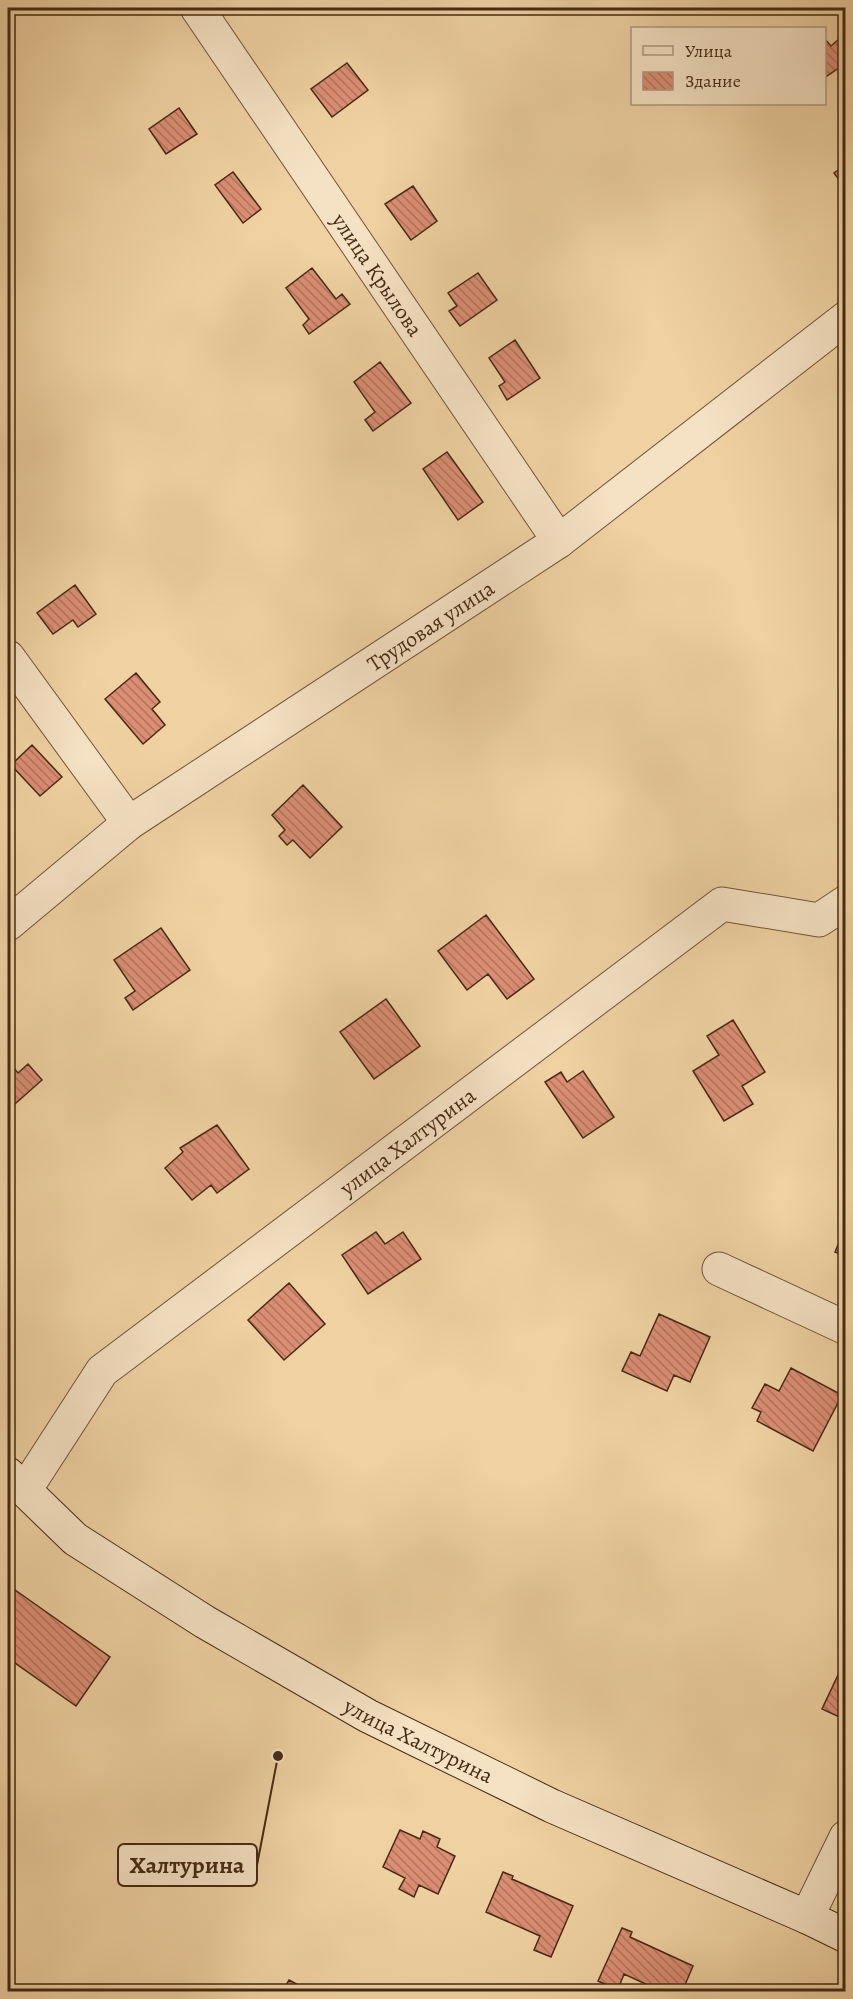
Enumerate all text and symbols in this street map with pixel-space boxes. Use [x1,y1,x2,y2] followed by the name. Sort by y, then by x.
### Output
[631,27,826,105] legend
[685,39,733,63] text: Улица
[685,69,741,93] text: Здание
[324,206,430,343] street label: улица Крылова
[362,573,501,679] street label: Трудовая улица
[333,1080,483,1203] street label: улица Халтурина
[337,1691,499,1791] street label: улица Халтурина
[118,1844,257,1886] callout: Халтурина
[130,1849,245,1881] text: Халтурина

